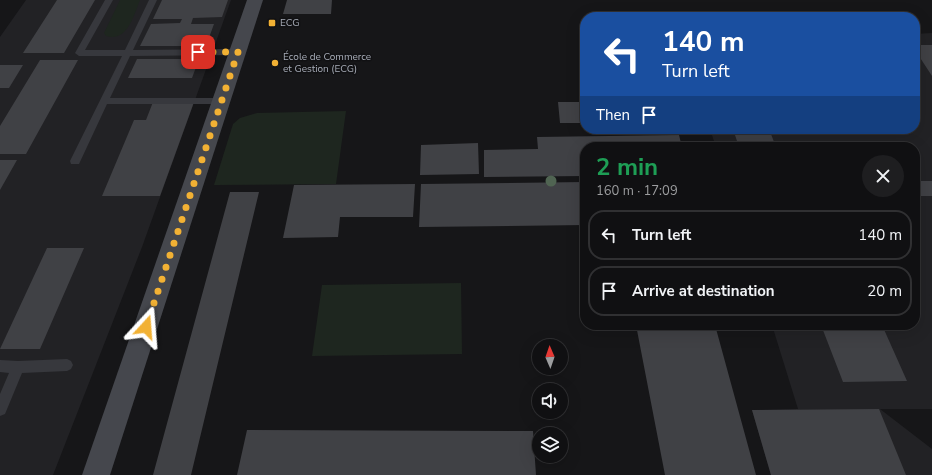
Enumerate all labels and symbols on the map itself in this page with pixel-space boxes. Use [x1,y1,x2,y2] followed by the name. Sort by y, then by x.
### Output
[280,16,300,30] place label: ECG
[267,18,277,28] marker: ECG
[181,35,215,69] pin
[283,50,371,76] place label: École de Commerce et Gestion (ECG)
[270,58,280,68] marker: École de Commerce et Gestion (ECG)
[125,306,167,348] position arrow
[532,339,568,375] north arrow

